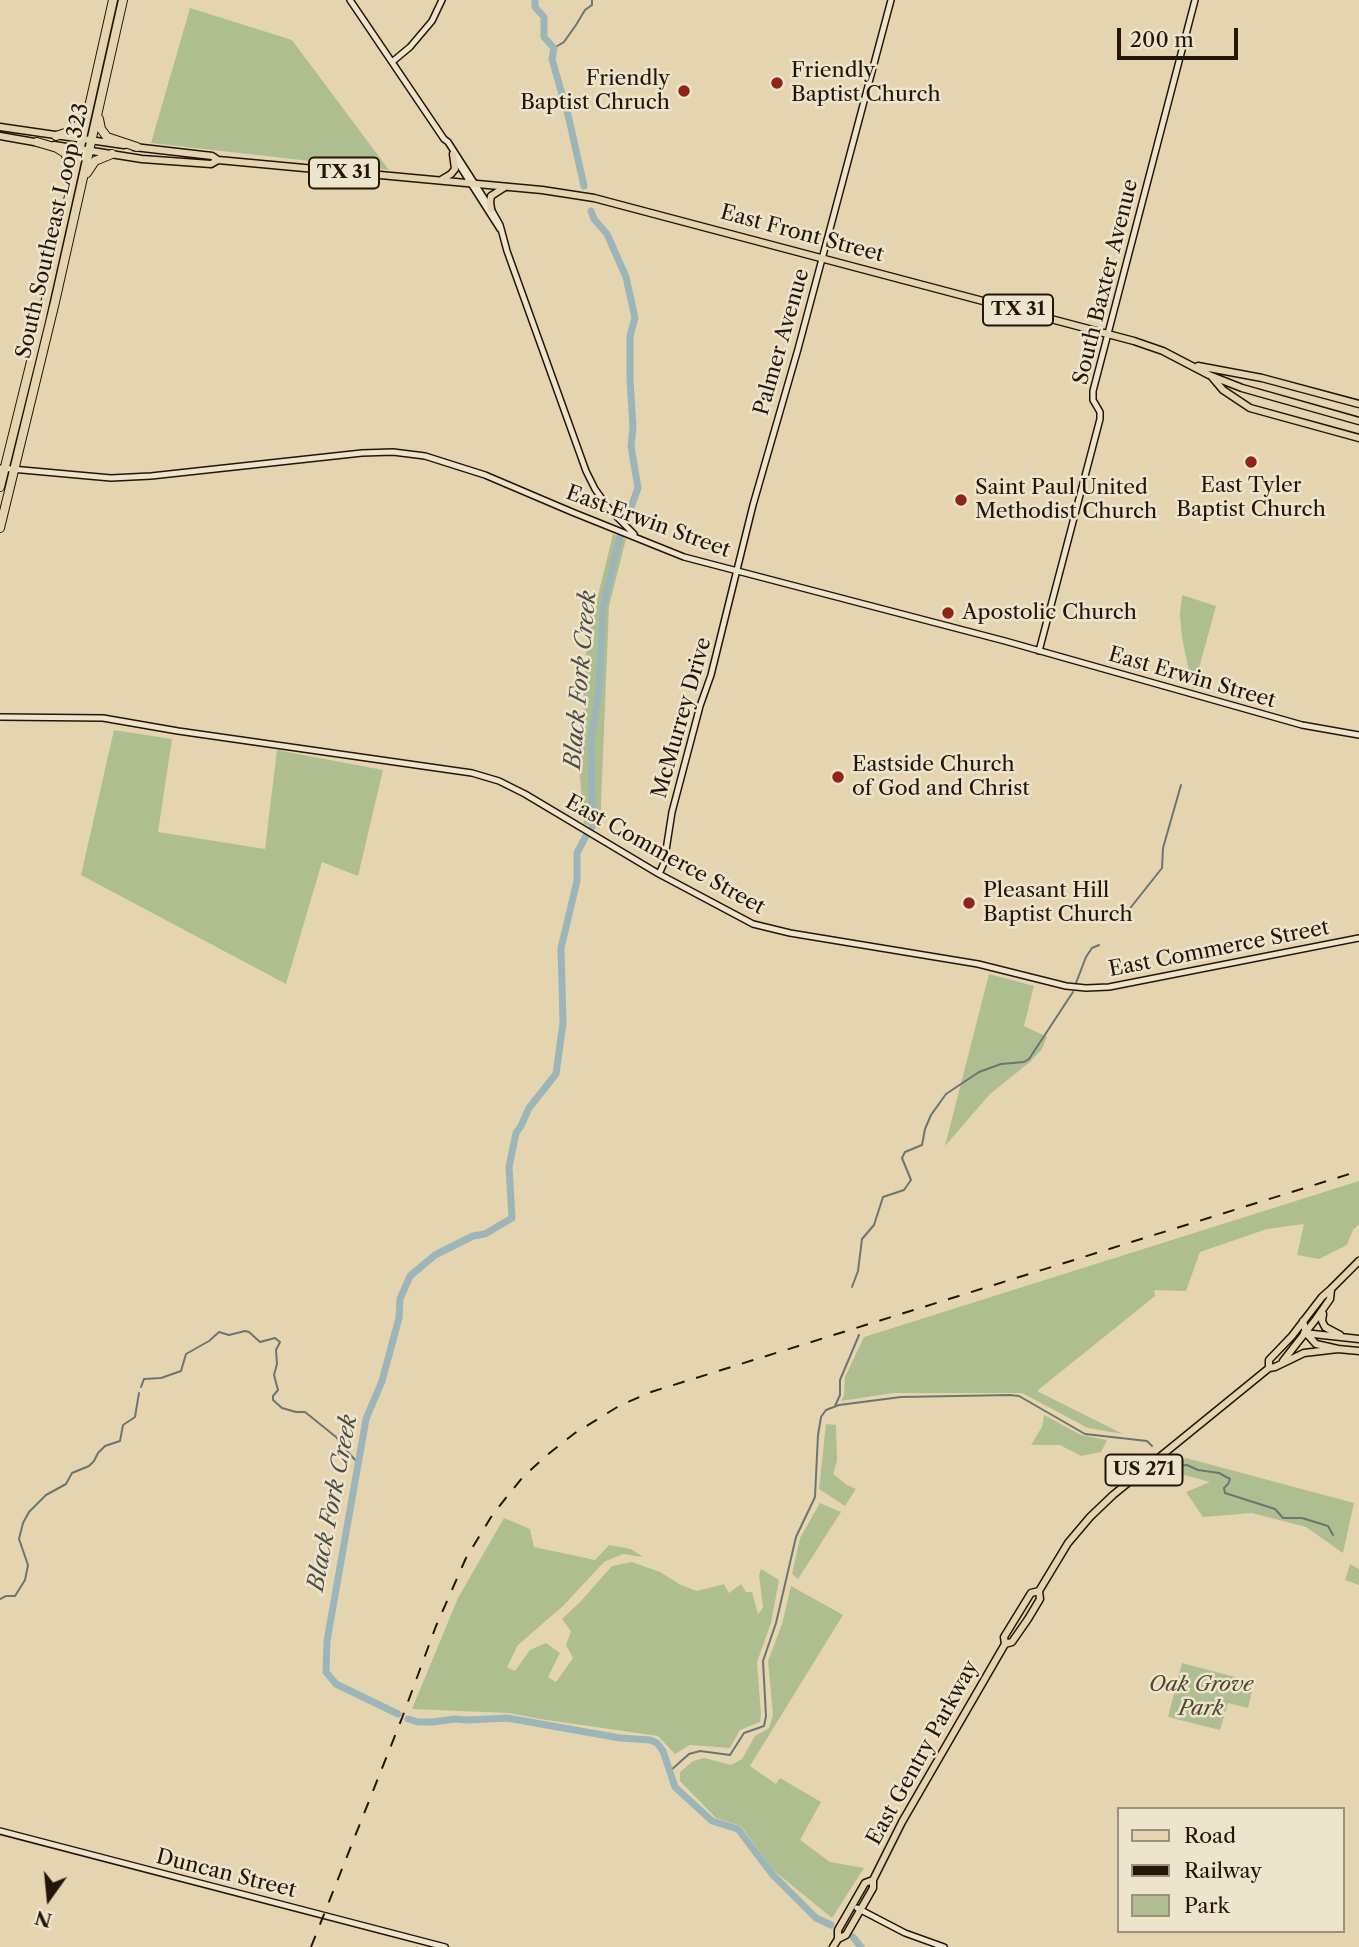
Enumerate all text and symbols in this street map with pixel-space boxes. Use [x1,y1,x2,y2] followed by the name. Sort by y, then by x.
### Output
[1121,14,1242,58] scale bar
[1130,27,1194,52] text: 200 m
[791,58,941,108] place label: Friendly Baptist Church
[520,66,670,116] place label: Friendly Baptist Chruch
[769,75,785,91] marker: Friendly Baptist Church
[676,83,692,99] marker: Friendly Baptist Chruch
[11,101,95,361] street label: South Southeast Loop 323
[309,158,379,188] road number: TX 31
[1068,177,1144,387] street label: South Baxter Avenue
[717,200,887,268] street label: East Front Street
[749,266,815,418] street label: Palmer Avenue
[983,294,1053,326] road number: TX 31
[1243,454,1259,470] marker: East Tyler Baptist Church
[1176,473,1326,523] place label: East Tyler Baptist Church
[975,475,1157,525] place label: Saint Paul United Methodist Church
[562,481,734,563] street label: East Erwin Street
[953,492,969,508] marker: Saint Paul United Methodist Church
[559,590,603,770] water label: Black Fork Creek
[962,600,1137,626] place label: Apostolic Church
[940,605,956,621] marker: Apostolic Church
[647,635,717,801] street label: McMurrey Drive
[1105,642,1279,714] street label: East Erwin Street
[852,752,1030,802] place label: Eastside Church of God and Christ
[830,769,846,785] marker: Eastside Church of God and Christ
[561,790,769,920] street label: East Commerce Street
[983,878,1133,928] place label: Pleasant Hill Baptist Church
[961,895,977,911] marker: Pleasant Hill Baptist Church
[1107,915,1331,983] street label: East Commerce Street
[302,1412,364,1594] water label: Black Fork Creek
[1106,1454,1182,1486] road number: US 271
[862,1656,984,1850] street label: East Gentry Parkway
[1149,1672,1253,1722] park label: Oak Grove Park
[1118,1807,1345,1933] legend
[1184,1823,1236,1848] text: Road
[153,1844,299,1904] street label: Duncan Street
[1184,1858,1262,1883] text: Railway
[14,1863,84,1933] north arrow
[1184,1893,1230,1918] text: Park
[32,1906,54,1932] text: N

